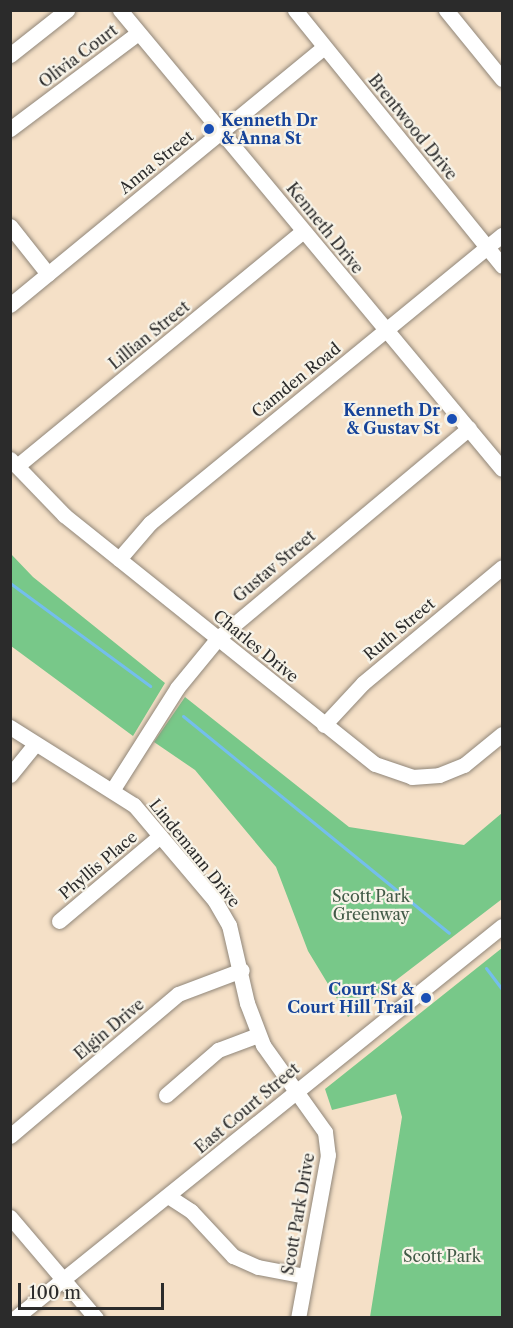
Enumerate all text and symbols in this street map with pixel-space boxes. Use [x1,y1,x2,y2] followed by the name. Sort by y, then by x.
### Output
[35,20,121,92] street label: Olivia Court
[365,70,461,184] street label: Brentwood Drive
[221,110,318,148] place label: Kenneth Dr & Anna St
[202,122,216,136] marker: Kenneth Dr & Anna St
[115,126,197,198] street label: Anna Street
[282,179,368,277] street label: Kenneth Drive
[105,297,193,373] street label: Lillian Street
[248,338,344,422] street label: Camden Road
[343,400,440,438] place label: Kenneth Dr & Gustav St
[445,412,459,426] marker: Kenneth Dr & Gustav St
[229,526,319,606] street label: Gustav Street
[360,594,438,664] street label: Ruth Street
[210,606,302,686] street label: Charles Drive
[146,795,244,911] street label: Lindemann Drive
[55,827,141,903] street label: Phyllis Place
[332,886,410,924] park label: Scott Park Greenway
[287,979,414,1017] place label: Court St & Court Hill Trail
[419,991,433,1005] marker: Court St & Court Hill Trail
[70,994,148,1064] street label: Elgin Drive
[191,1059,303,1157] street label: East Court Street
[278,1151,318,1277] street label: Scott Park Drive
[403,1246,481,1266] park label: Scott Park
[21,1271,166,1309] scale bar
[29,1282,81,1304] text: 100 m

